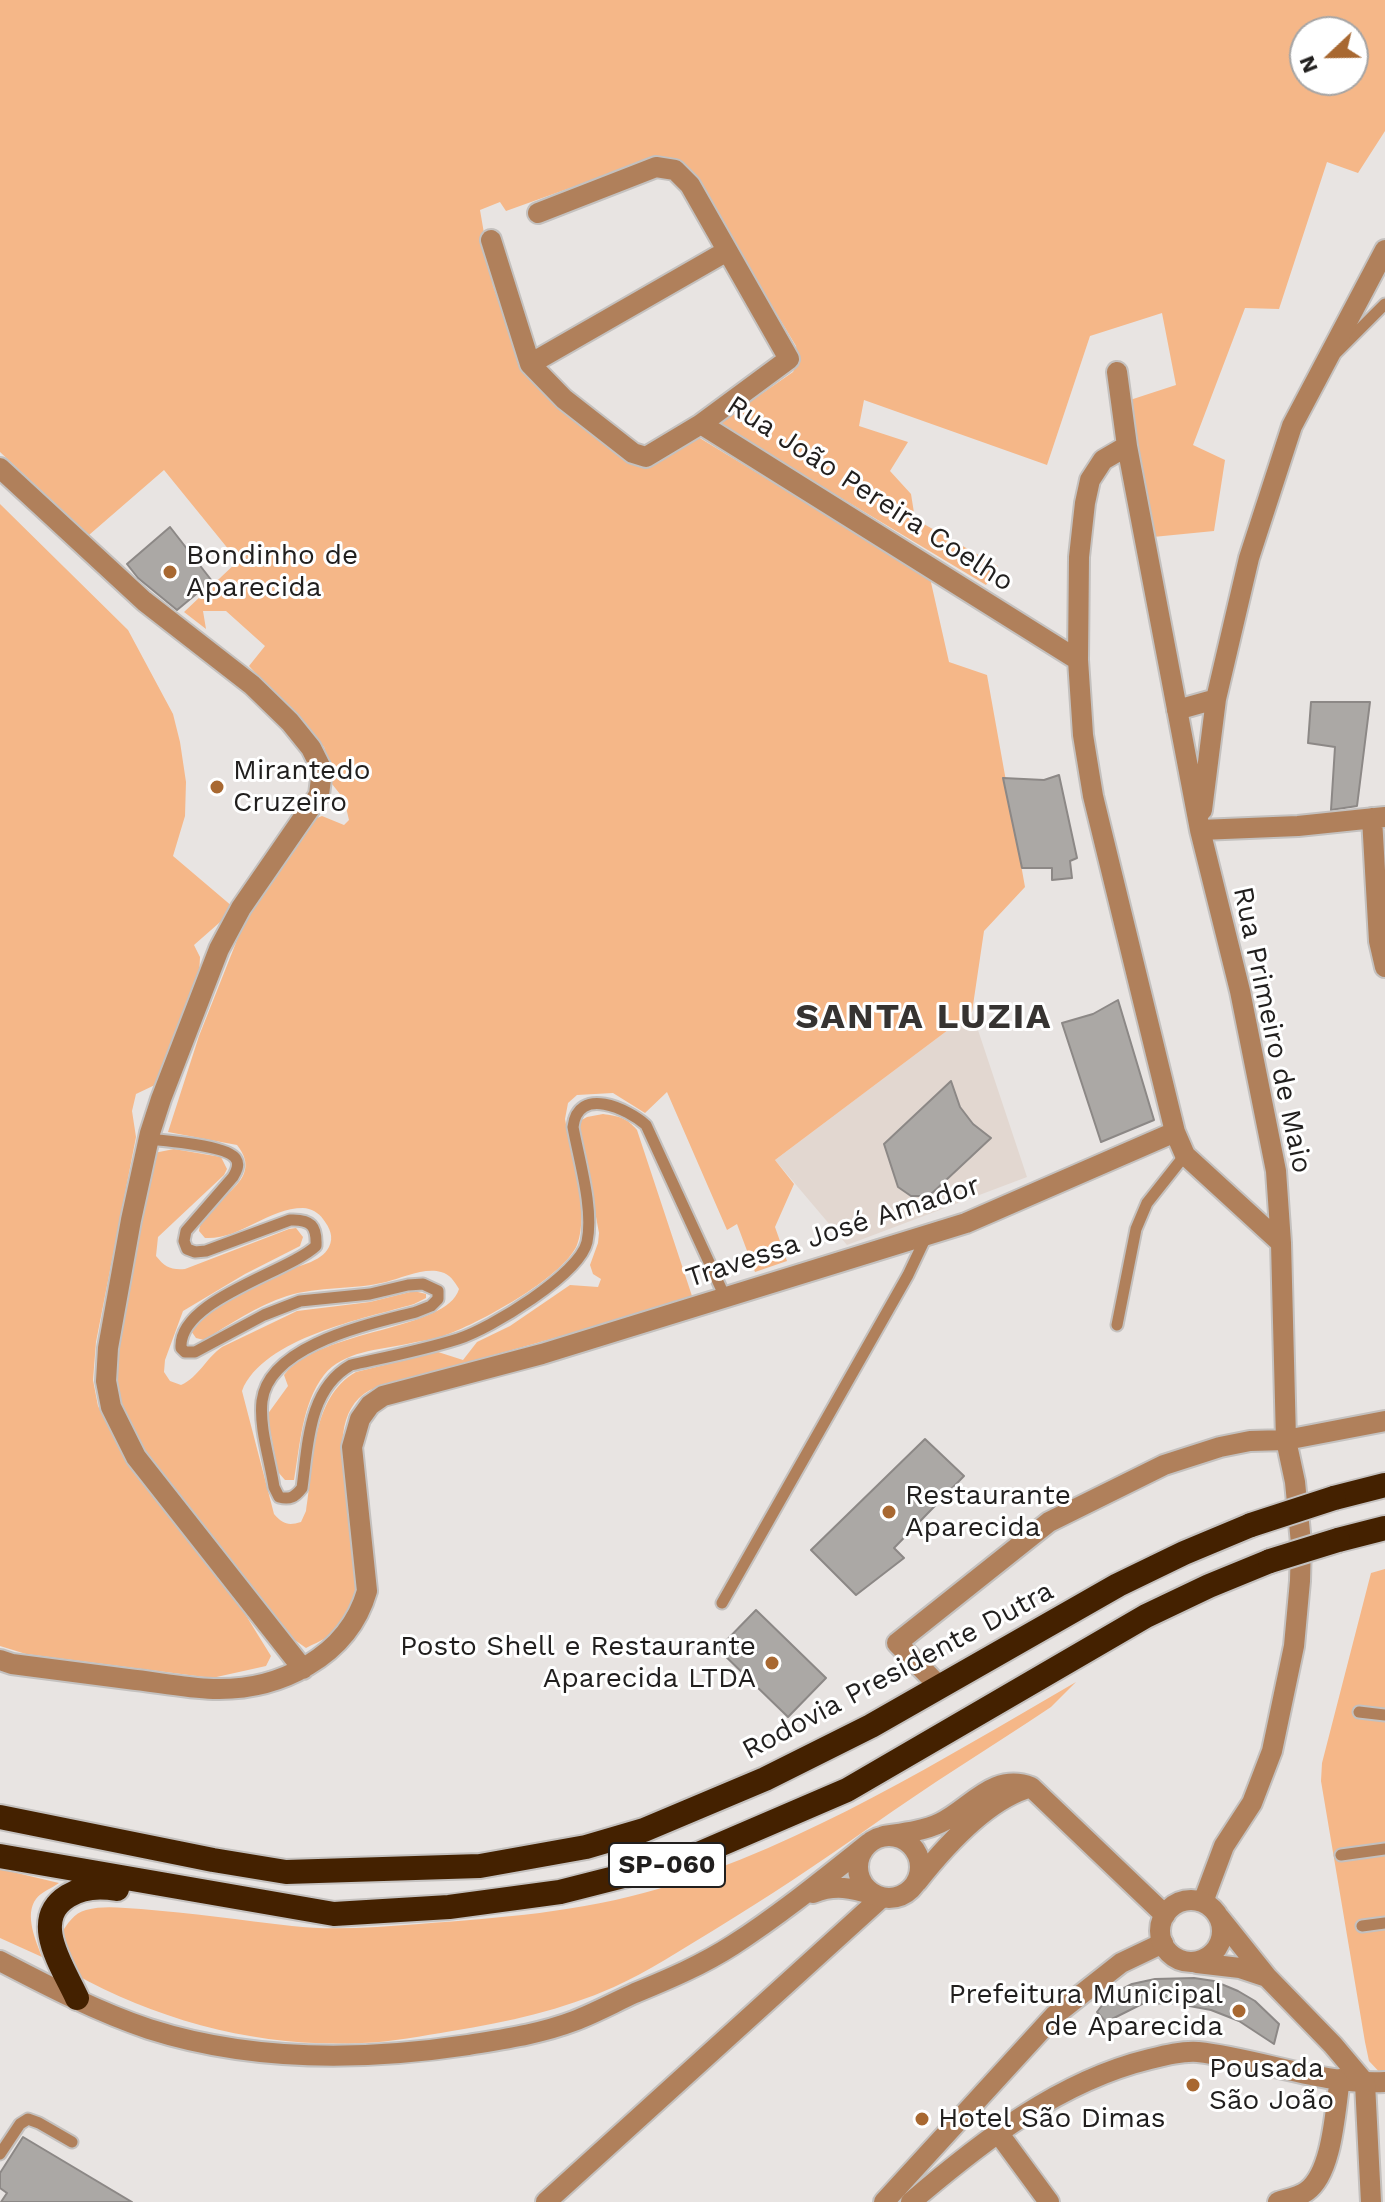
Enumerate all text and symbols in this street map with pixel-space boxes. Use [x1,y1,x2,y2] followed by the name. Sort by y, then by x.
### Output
[1289,16,1369,96] north arrow
[1293,52,1323,77] text: N
[721,389,1019,599] street label: Rua João Pereira Coelho
[186,539,358,605] place label: Bondinho de Aparecida
[161,563,179,581] marker: Bondinho de Aparecida
[233,754,371,820] place label: Mirantedo Cruzeiro
[208,778,226,796] marker: Mirantedo Cruzeiro
[1225,884,1319,1176] street label: Rua Primeiro de Maio
[796,995,1052,1039] district label: SANTA LUZIA
[682,1169,984,1295] street label: Travessa José Amador
[905,1479,1071,1545] place label: Restaurante Aparecida
[880,1503,898,1521] marker: Restaurante Aparecida
[737,1575,1059,1767] street label: Rodovia Presidente Dutra
[400,1630,756,1696] place label: Posto Shell e Restaurante Aparecida LTDA
[763,1654,781,1672] marker: Posto Shell e Restaurante Aparecida LTDA
[609,1843,725,1887] road number: SP-060
[948,1978,1223,2044] place label: Prefeitura Municipal de Aparecida
[1230,2002,1248,2020] marker: Prefeitura Municipal de Aparecida
[1209,2052,1334,2118] place label: Pousada São João
[1184,2076,1202,2094] marker: Pousada São João
[938,2102,1166,2136] place label: Hotel São Dimas
[913,2110,931,2128] marker: Hotel São Dimas

